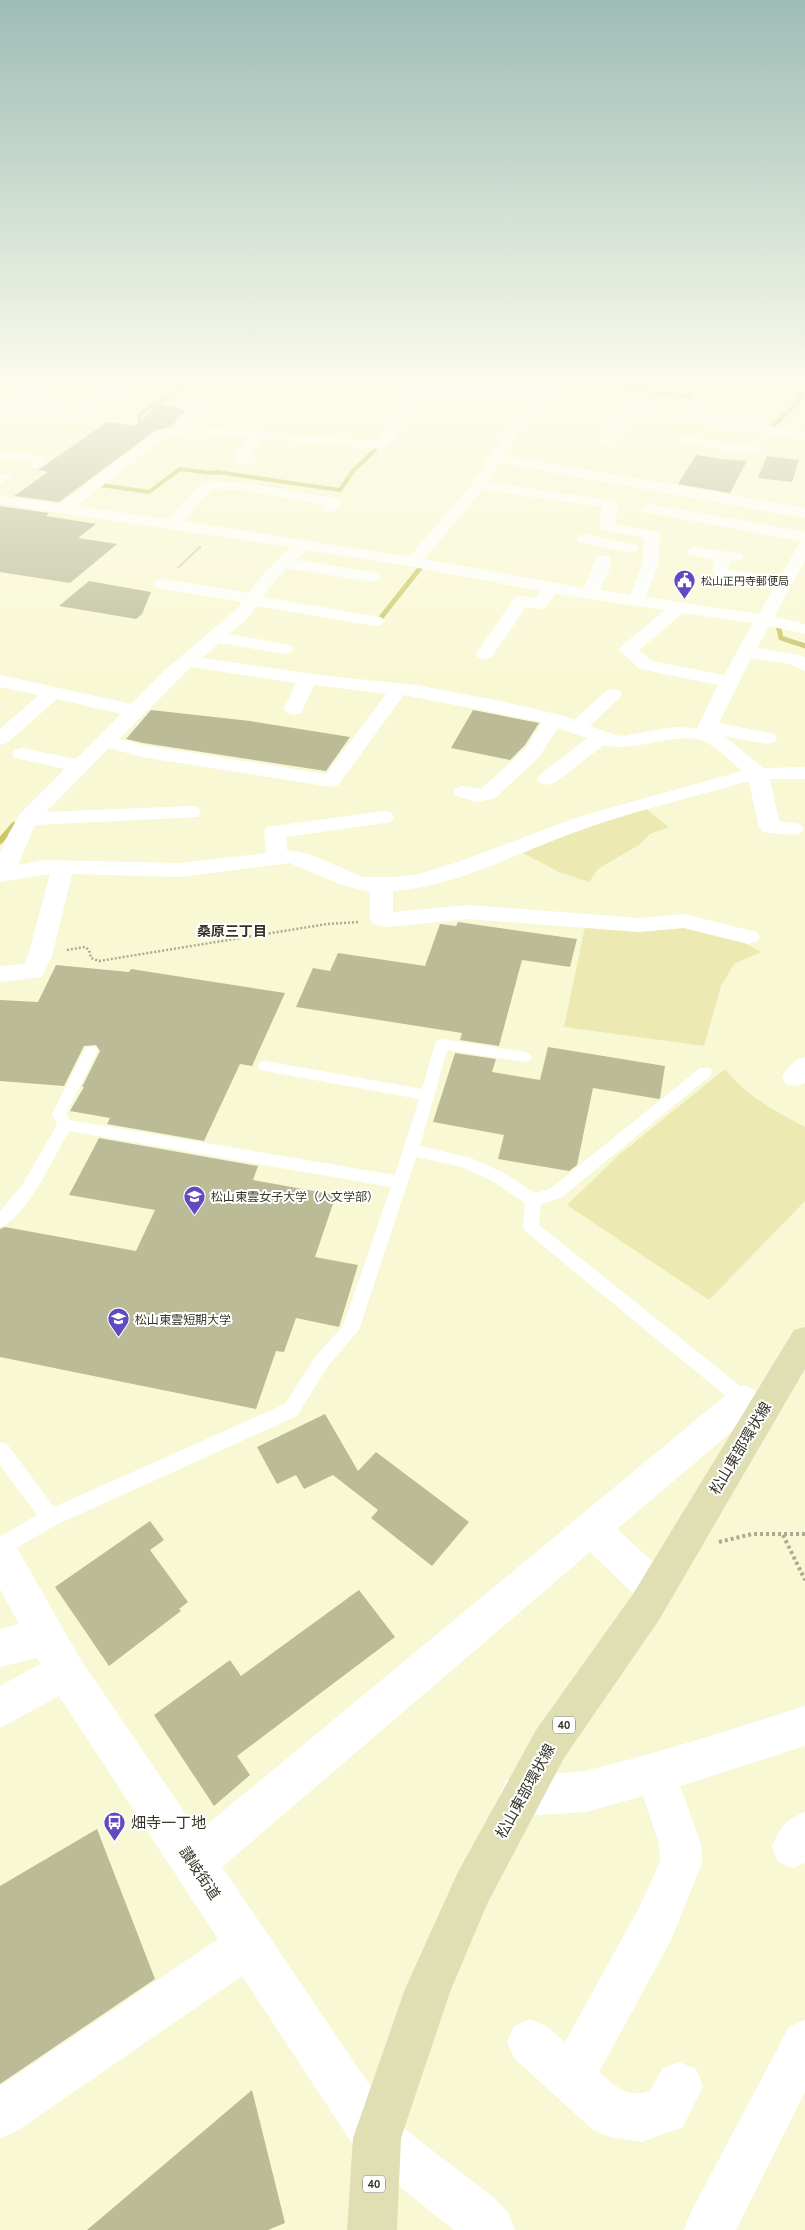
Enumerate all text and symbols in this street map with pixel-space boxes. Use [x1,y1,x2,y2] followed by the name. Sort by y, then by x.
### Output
[673,569,697,600] public building icon: 松山正円寺郵便局
[701,574,789,588] place label: 松山正円寺郵便局
[197,922,267,940] district label: 桑原三丁目
[183,1184,207,1215] school or university icon: 松山東雲女子大学（人文学部）
[211,1189,379,1204] place label: 松山東雲女子大学（人文学部）
[107,1307,131,1338] school or university icon: 松山東雲短期大学
[135,1312,231,1327] place label: 松山東雲短期大学
[705,1398,775,1498] street label: 松山東部環状線
[553,1716,575,1734] road number: 40
[491,1740,559,1842] street label: 松山東部環状線
[103,1810,127,1841] bus stop icon: 畑寺一丁地
[131,1813,206,1832] place label: 畑寺一丁地
[175,1843,225,1903] street label: 讃岐街道
[363,2176,385,2192] road number: 40

